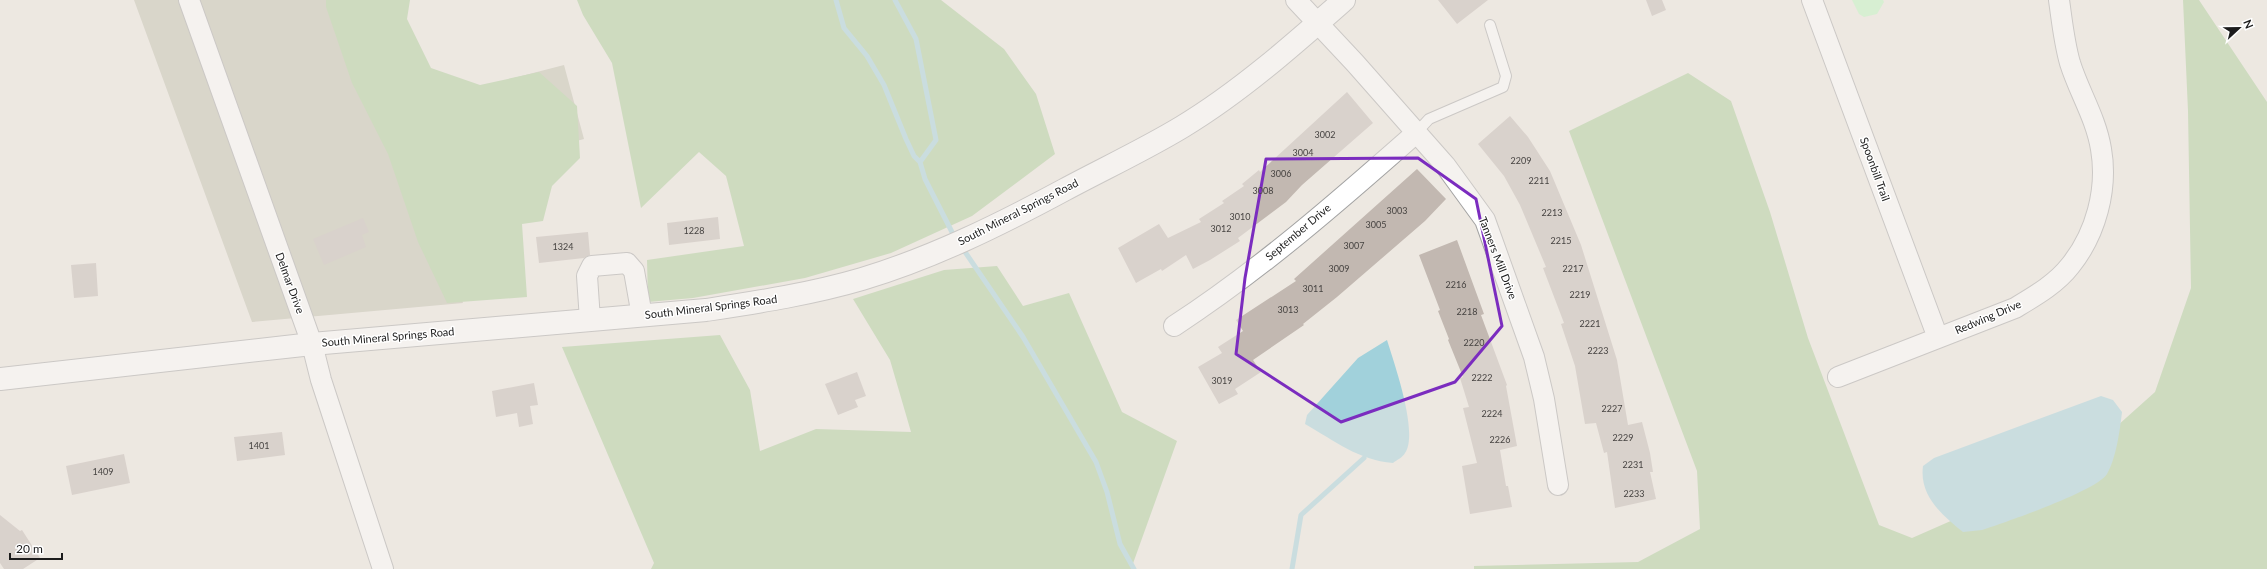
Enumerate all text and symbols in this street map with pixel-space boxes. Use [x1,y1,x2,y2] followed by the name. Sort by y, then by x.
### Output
[2219,8,2259,48] north arrow
[2241,18,2256,30] text: N
[1315,129,1335,140] house number: 3002
[1858,135,1893,203] street label: Spoonbill Trail
[1293,147,1313,158] house number: 3004
[1511,155,1531,166] house number: 2209
[1271,168,1291,179] house number: 3006
[1529,175,1549,186] house number: 2211
[955,176,1080,248] street label: South Mineral Springs Road
[1253,185,1273,196] house number: 3008
[1262,200,1333,263] street label: September Drive
[1387,205,1407,216] house number: 3003
[1542,207,1562,218] house number: 2213
[1230,211,1250,222] house number: 3010
[1477,215,1520,301] street label: Tanners Mill Drive
[1366,219,1386,230] house number: 3005
[1211,223,1231,234] house number: 3012
[684,225,704,236] house number: 1228
[1551,235,1571,246] house number: 2215
[1344,240,1364,251] house number: 3007
[553,241,573,252] house number: 1324
[273,251,308,315] street label: Delmar Drive
[1329,263,1349,274] house number: 3009
[1563,263,1583,274] house number: 2217
[1446,279,1466,290] house number: 2216
[1303,283,1323,294] house number: 3011
[1570,289,1590,300] house number: 2219
[644,292,778,321] street label: South Mineral Springs Road
[1953,297,2023,336] street label: Redwing Drive
[1278,304,1298,315] house number: 3013
[1457,306,1477,317] house number: 2218
[1580,318,1600,329] house number: 2221
[321,324,455,349] street label: South Mineral Springs Road
[1464,337,1484,348] house number: 2220
[1588,345,1608,356] house number: 2223
[1472,372,1492,383] house number: 2222
[1212,375,1232,386] house number: 3019
[1602,403,1622,414] house number: 2227
[1482,408,1502,419] house number: 2224
[1613,432,1633,443] house number: 2229
[1490,434,1510,445] house number: 2226
[249,440,269,451] house number: 1401
[1623,459,1643,470] house number: 2231
[93,466,113,477] house number: 1409
[1624,488,1644,499] house number: 2233
[10,535,62,561] scale bar
[16,541,43,556] text: 20 m

